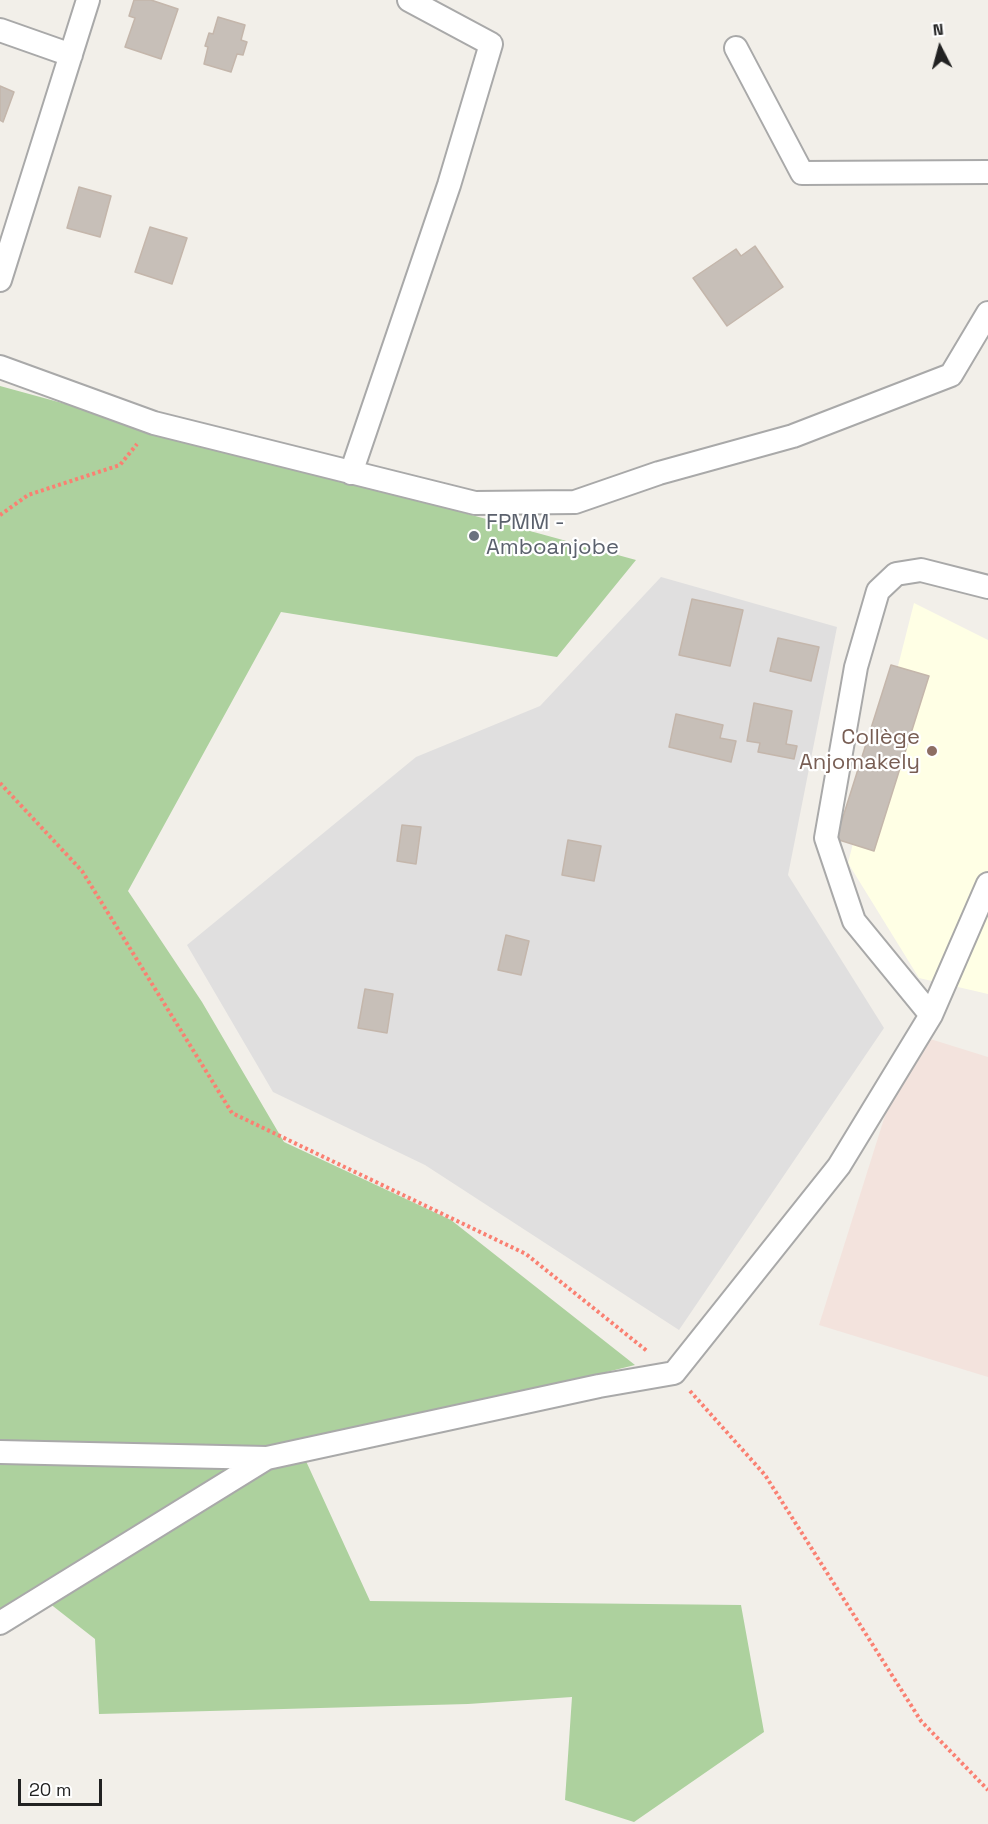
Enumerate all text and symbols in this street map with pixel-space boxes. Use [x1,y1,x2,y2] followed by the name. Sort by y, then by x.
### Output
[910,18,970,78] north arrow
[932,19,944,41] text: N
[486,510,619,562] place label: FPMM - Amboanjobe
[467,529,481,543] marker: FPMM - Amboanjobe
[799,725,920,776] place label: Collège Anjomakely
[925,744,939,758] marker: Collège Anjomakely
[21,1767,105,1805] scale bar
[29,1778,72,1801] text: 20 m

